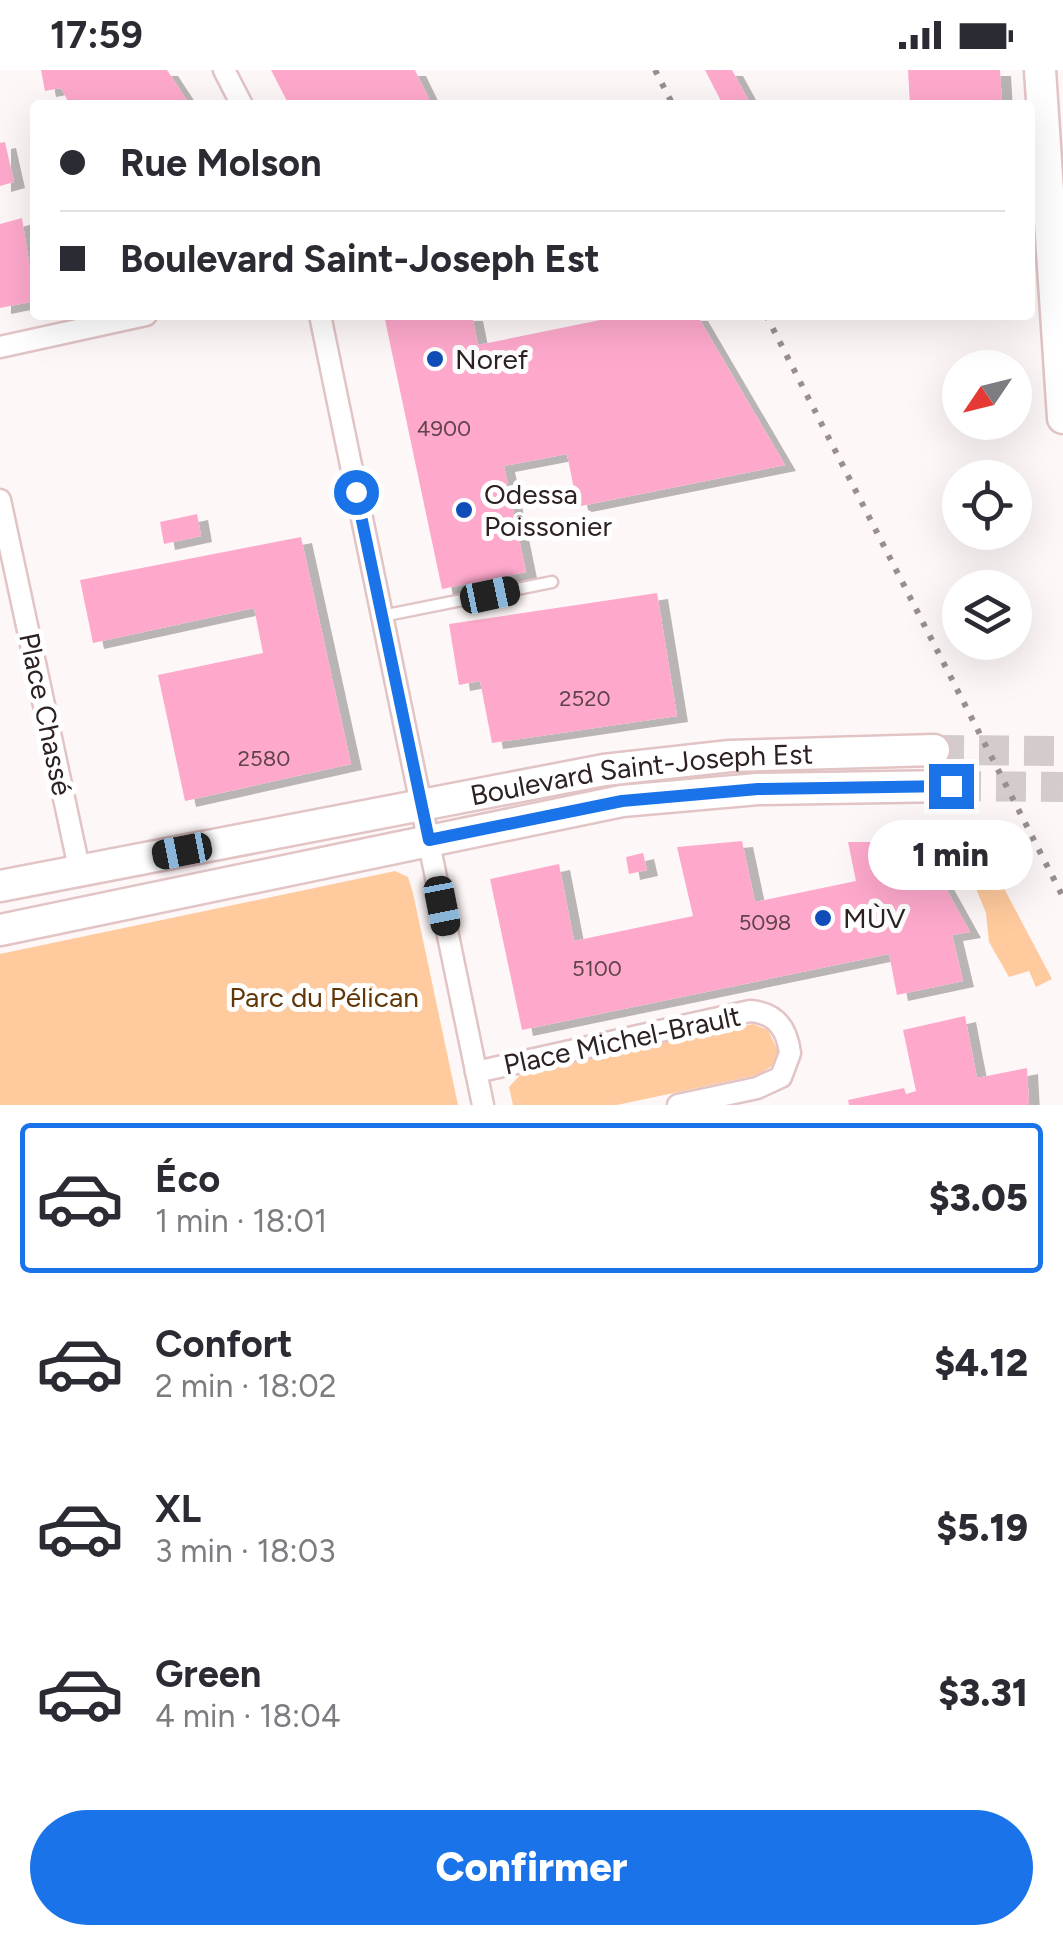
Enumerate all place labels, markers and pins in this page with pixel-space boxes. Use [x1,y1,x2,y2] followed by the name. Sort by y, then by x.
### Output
[455,342,529,376] place label: Noref
[424,348,446,370] marker: Noref
[484,477,612,543] place label: Odessa Poissonier
[453,499,475,521] marker: Odessa Poissonier
[843,901,906,935] place label: MÙV
[812,907,834,929] marker: MÙV

